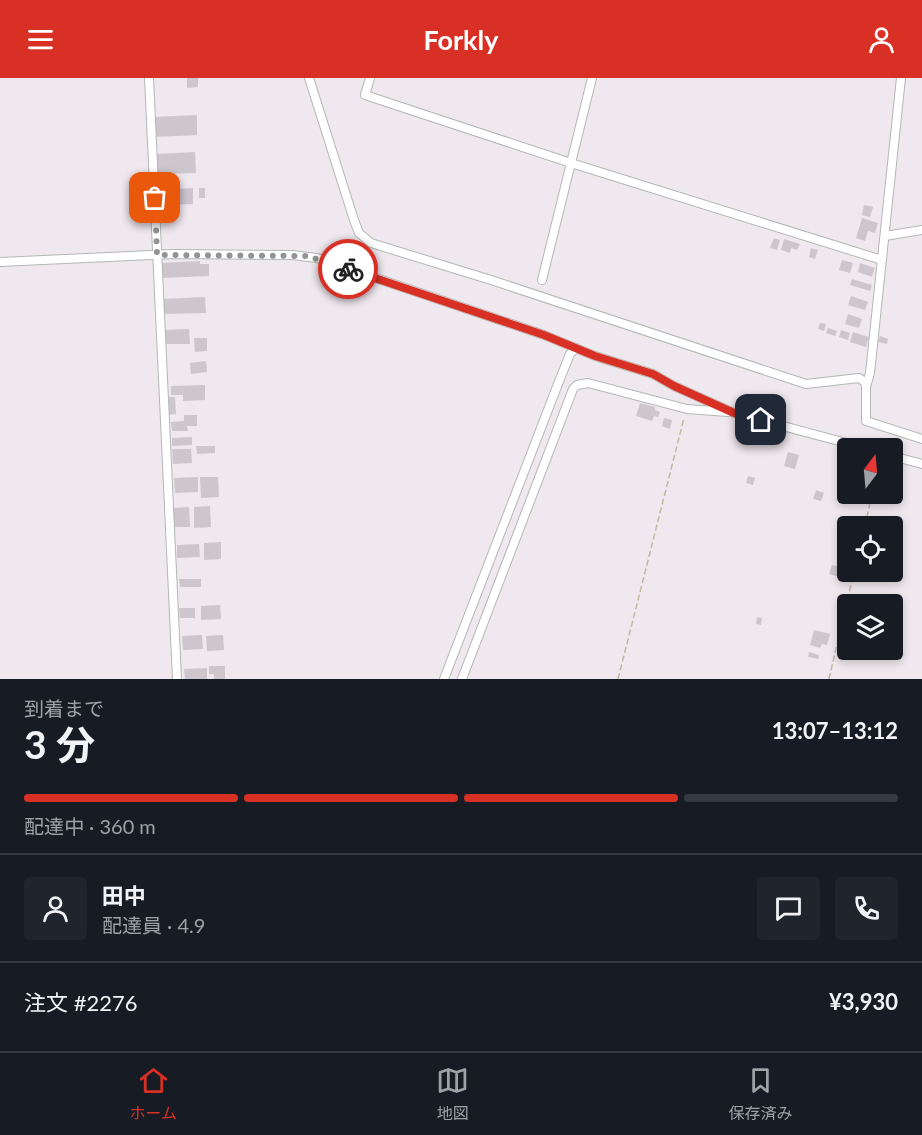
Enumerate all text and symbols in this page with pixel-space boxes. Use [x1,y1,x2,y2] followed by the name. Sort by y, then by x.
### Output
[24,23,57,56] icon: menu
[423,23,499,56] text: Forkly
[865,23,898,56] icon: person
[129,172,180,223] pin
[138,181,171,214] icon: bag
[318,239,378,299] courier
[332,253,365,286] icon: bike
[735,394,786,445] pin
[744,403,777,436] icon: home
[837,438,903,504] north arrow
[837,438,903,660] map controls
[837,516,903,582] button: locate
[837,594,903,660] button: layers
[24,696,104,720] text: 到着まで
[772,717,898,744] text: 13:07–13:12
[24,721,95,767] text: 3 分
[24,814,156,838] text: 配達中 · 360 m
[24,877,87,940] button: person
[757,877,820,940] button: chat
[835,877,898,940] button: phone
[102,882,146,909] text: 田中
[102,913,205,937] text: 配達員 · 4.9
[829,988,898,1015] text: ¥3,930
[24,989,137,1016] text: 注文 #2276
[130,1064,177,1124] tab: ホーム
[436,1064,469,1124] tab: 地図
[728,1064,792,1124] tab: 保存済み

